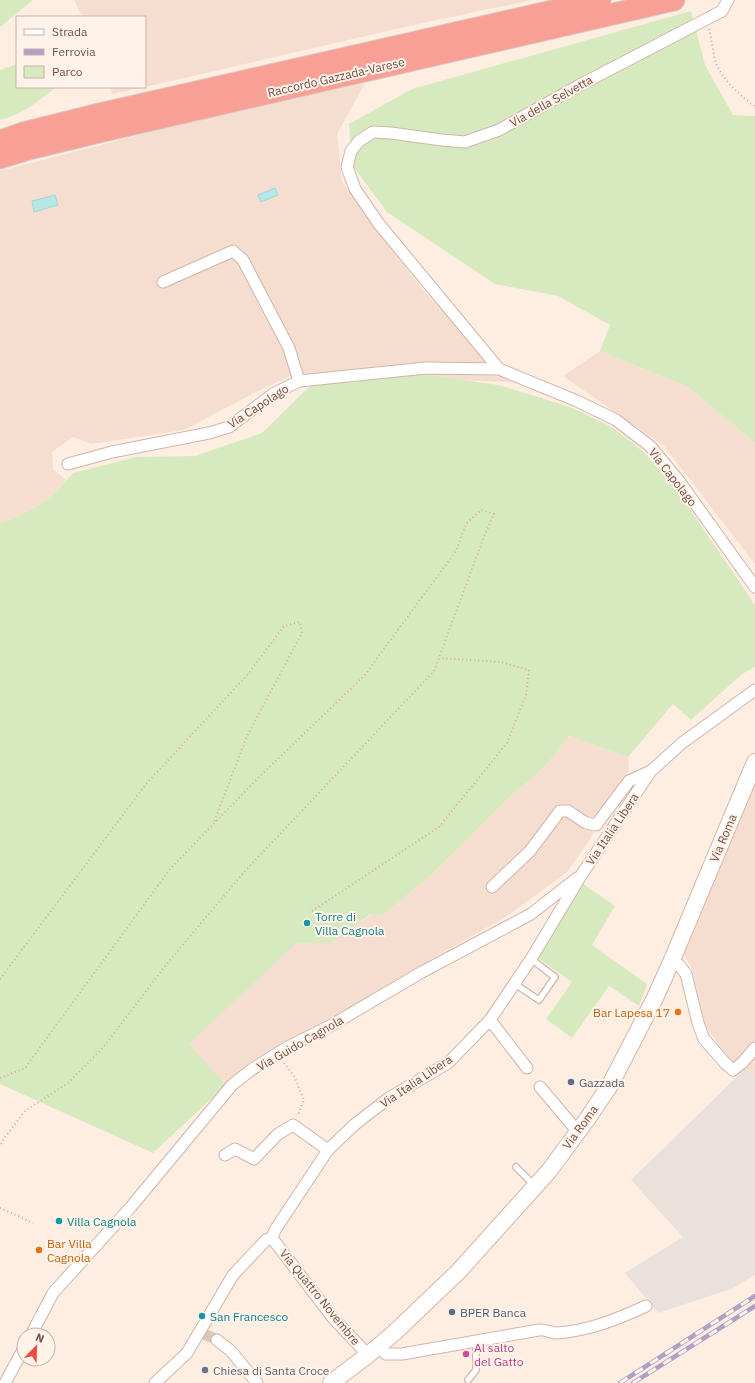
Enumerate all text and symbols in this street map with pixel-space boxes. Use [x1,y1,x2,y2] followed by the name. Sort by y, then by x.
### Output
[16,16,146,88] legend
[52,24,88,39] text: Strada
[52,44,96,59] text: Ferrovia
[266,54,406,100] street label: Raccordo Gazzada-Varese
[52,64,83,79] text: Parco
[507,72,596,130] street label: Via della Selvetta
[225,381,292,431] street label: Via Capolago
[646,445,701,509] street label: Via Capolago
[582,790,642,868] street label: Via Italia Libera
[706,811,740,864] street label: Via Roma
[315,909,385,938] place label: Torre di Villa Cagnola
[302,918,312,928] marker: Torre di Villa Cagnola
[593,1005,670,1020] place label: Bar Lapesa 17
[673,1007,683,1017] marker: Bar Lapesa 17
[254,1012,347,1074] street label: Via Guido Cagnola
[377,1051,455,1111] street label: Via Italia Libera
[579,1075,625,1090] place label: Gazzada
[566,1077,576,1087] marker: Gazzada
[559,1102,601,1152] street label: Via Roma
[67,1214,137,1229] place label: Villa Cagnola
[54,1216,64,1226] marker: Villa Cagnola
[47,1236,92,1265] place label: Bar Villa Cagnola
[34,1245,44,1255] marker: Bar Villa Cagnola
[277,1246,364,1348] street label: Via Quattro Novembre
[460,1305,527,1320] place label: BPER Banca
[447,1307,457,1317] marker: BPER Banca
[210,1309,288,1324] place label: San Francesco
[197,1311,207,1321] marker: San Francesco
[16,1327,56,1367] north arrow
[34,1330,46,1346] text: N
[474,1340,524,1369] place label: Al salto del Gatto
[461,1349,471,1359] marker: Al salto del Gatto
[213,1363,330,1378] place label: Chiesa di Santa Croce
[200,1365,210,1375] marker: Chiesa di Santa Croce

